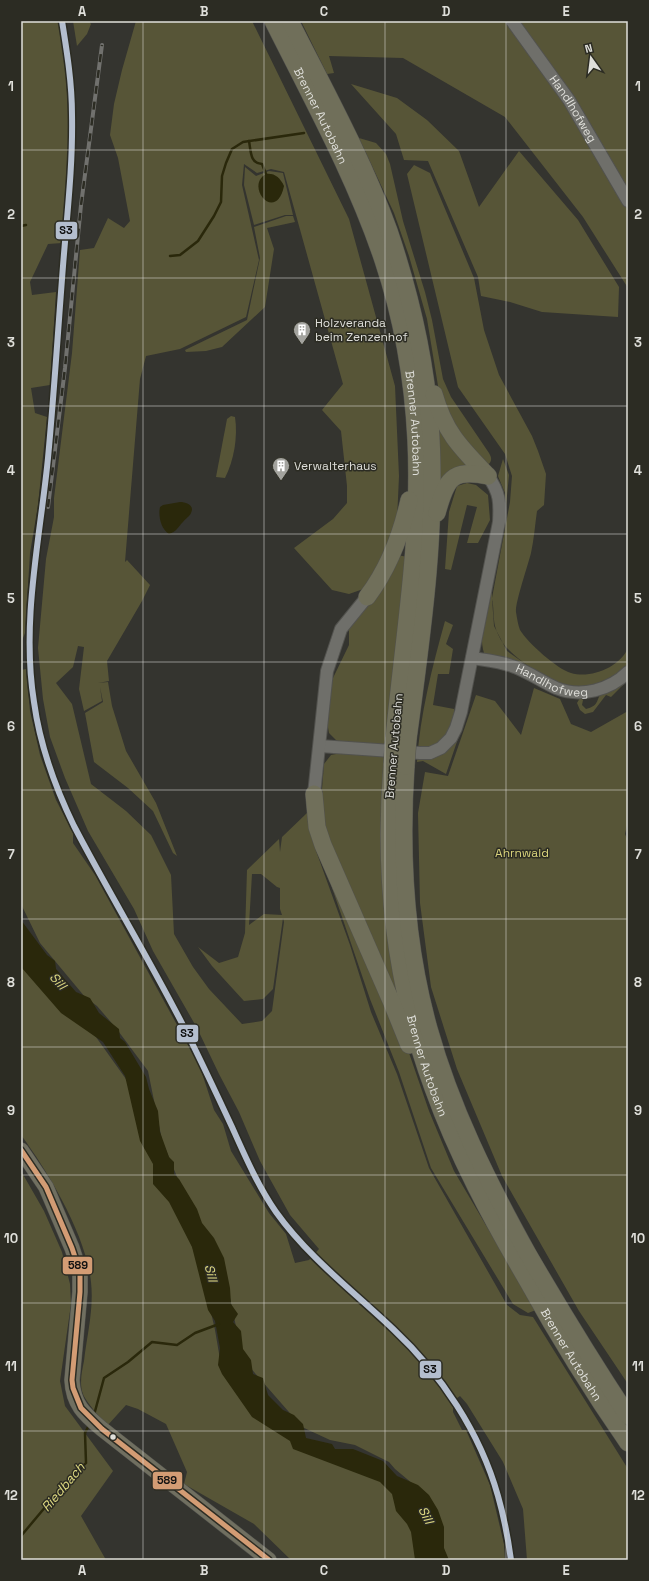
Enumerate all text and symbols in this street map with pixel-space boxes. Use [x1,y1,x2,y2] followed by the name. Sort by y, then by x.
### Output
[78,3,87,20] text: A
[200,3,209,20] text: B
[320,3,328,20] text: C
[442,3,451,20] text: D
[562,3,570,20] text: E
[571,38,611,78] north arrow
[583,41,594,56] text: N
[290,65,351,167] street label: Brenner Autobahn
[546,72,600,146] street label: Handlhofweg
[8,78,14,95] text: 1
[635,78,641,95] text: 1
[7,206,15,223] text: 2
[634,206,642,223] text: 2
[55,221,78,240] line badge: S3
[59,223,73,237] text: S3
[315,315,408,345] place label: Holzveranda beim Zenzenhof
[292,320,312,345] building icon: Holzveranda beim Zenzenhof
[7,334,15,351] text: 3
[634,334,642,351] text: 3
[401,370,425,476] street label: Brenner Autobahn
[271,456,291,481] building icon: Verwalterhaus
[294,458,377,474] place label: Verwalterhaus
[7,462,15,479] text: 4
[634,462,642,479] text: 4
[7,590,15,607] text: 5
[634,590,642,607] text: 5
[513,660,588,700] street label: Handlhofweg
[381,693,407,799] street label: Brenner Autobahn
[7,718,15,735] text: 6
[634,718,642,735] text: 6
[495,845,549,861] park label: Ahrnwald
[7,846,15,863] text: 7
[634,846,642,863] text: 7
[46,969,71,995] water label: Sill
[7,974,15,991] text: 8
[634,974,642,991] text: 8
[403,1013,451,1119] street label: Brenner Autobahn
[176,1024,199,1043] line badge: S3
[180,1026,194,1040] text: S3
[7,1102,15,1119] text: 9
[634,1102,642,1119] text: 9
[4,1230,18,1247] text: 10
[631,1230,645,1247] text: 10
[62,1256,93,1275] line badge: 589
[68,1258,88,1272] text: 589
[201,1262,222,1285] water label: Sill
[537,1306,606,1404] street label: Brenner Autobahn
[5,1358,17,1375] text: 11
[632,1358,644,1375] text: 11
[419,1360,442,1379] line badge: S3
[423,1362,437,1376] text: S3
[108,1432,118,1442] unlabelled marker
[38,1458,89,1515] water label: Riedbach
[152,1471,183,1490] line badge: 589
[157,1473,177,1487] text: 589
[4,1487,18,1504] text: 12
[631,1487,645,1504] text: 12
[415,1503,438,1528] water label: Sill
[78,1562,87,1579] text: A
[200,1562,209,1579] text: B
[320,1562,328,1579] text: C
[442,1562,451,1579] text: D
[562,1562,570,1579] text: E

